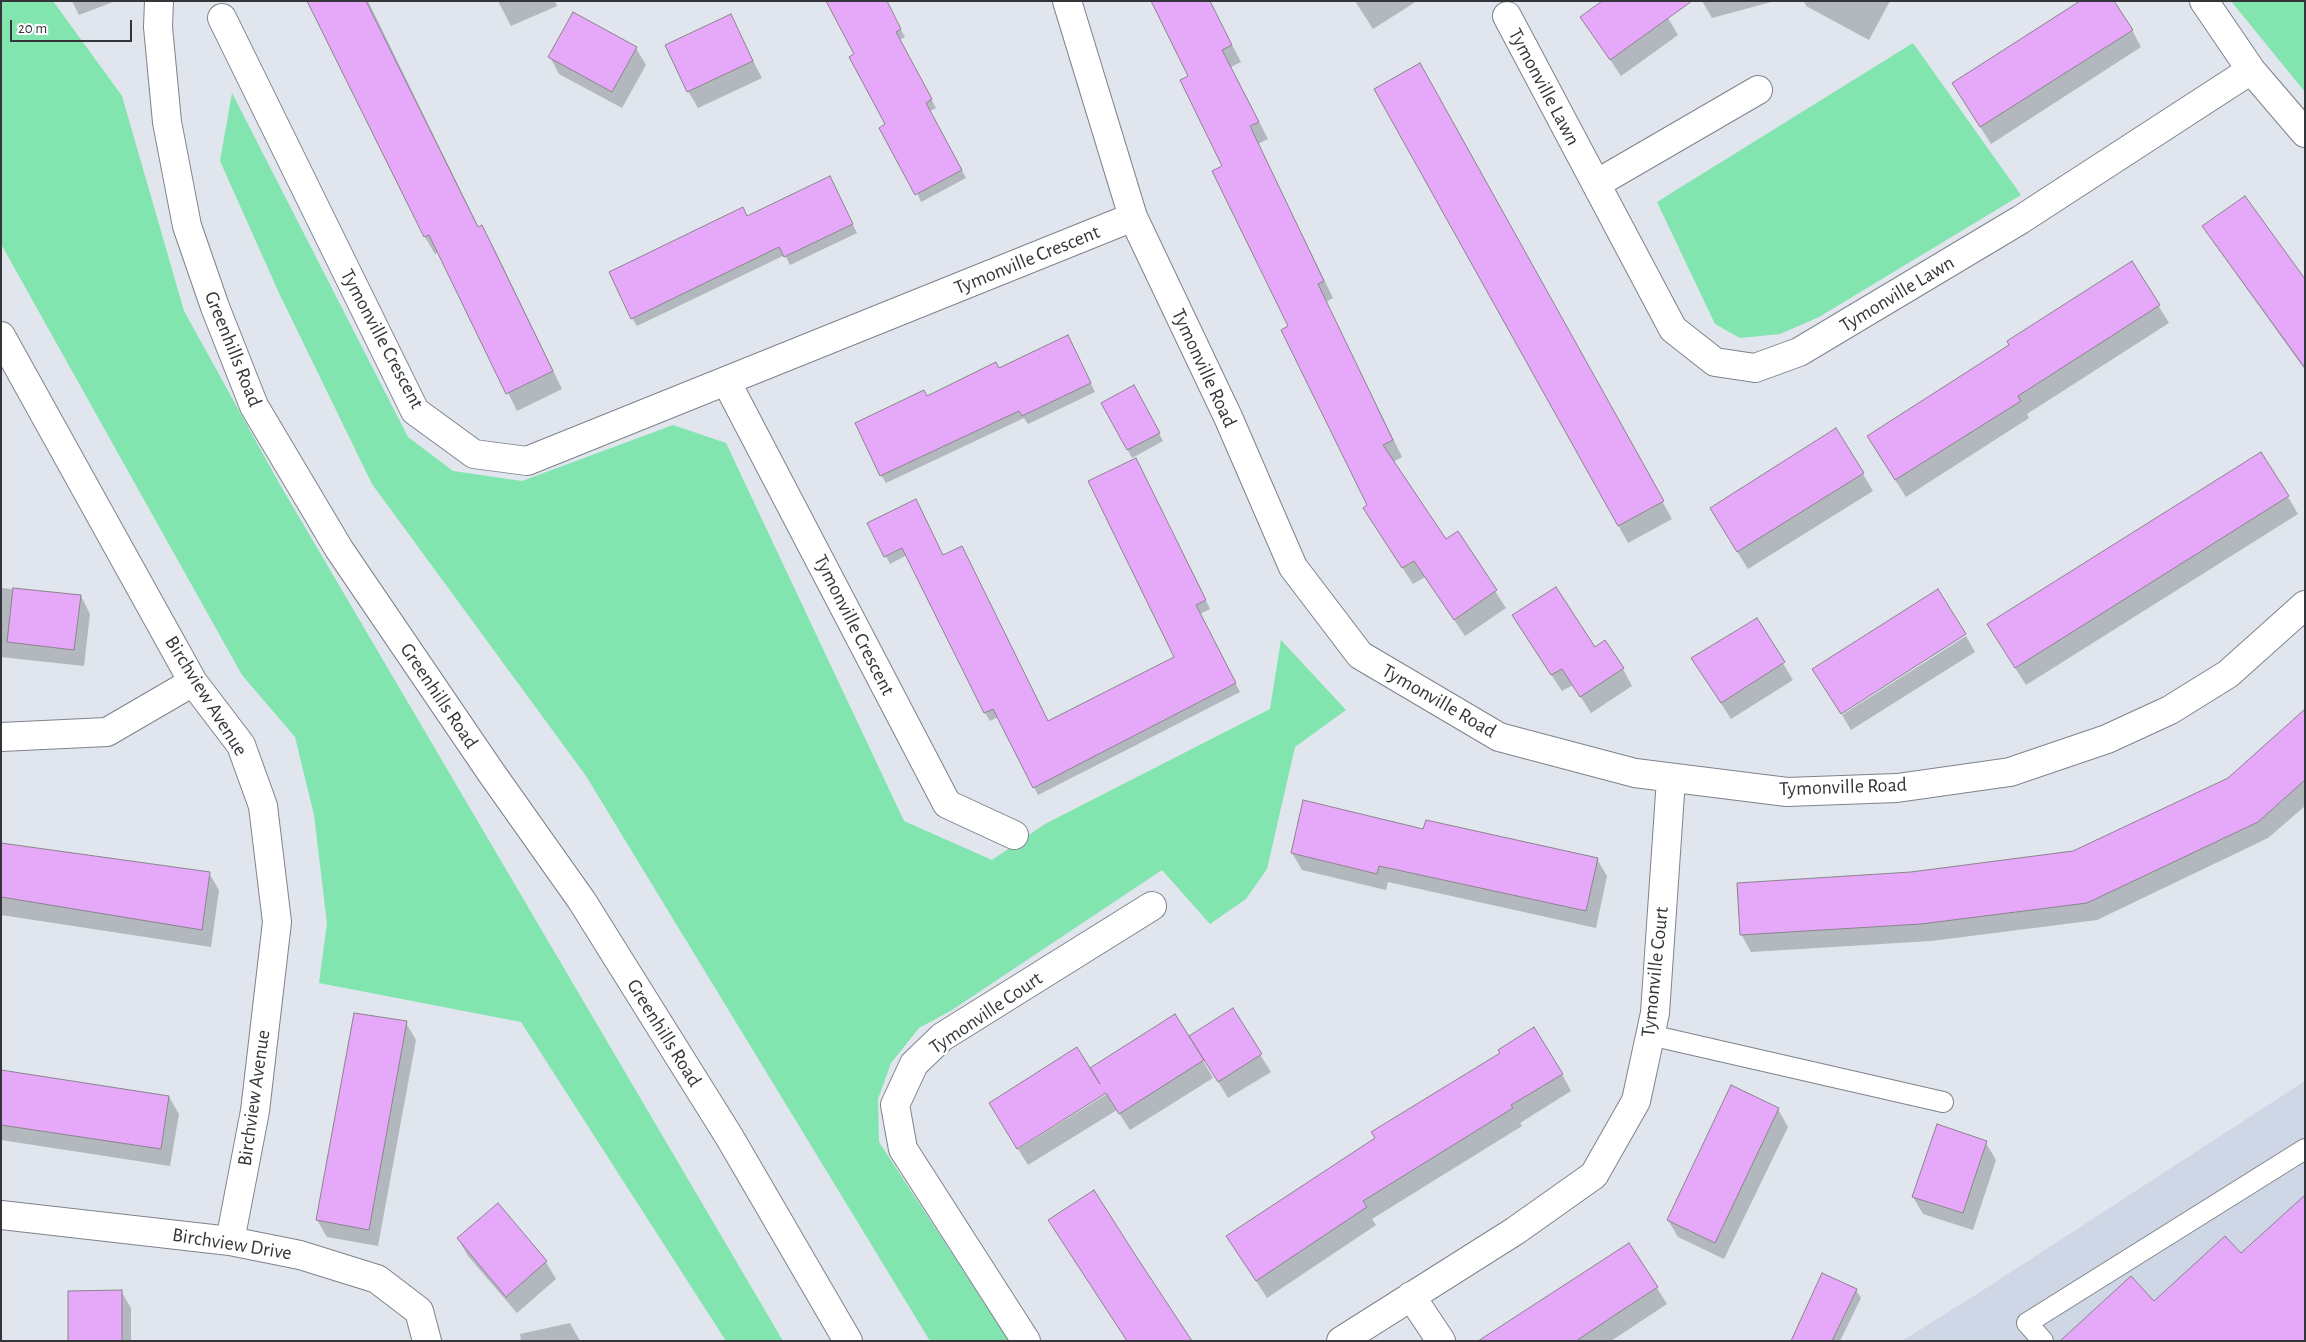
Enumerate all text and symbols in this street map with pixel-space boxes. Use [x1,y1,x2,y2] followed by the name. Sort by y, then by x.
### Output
[12,10,135,42] scale bar
[18,21,47,36] text: 20 m
[1503,24,1585,150] street label: Tymonville Lawn
[951,220,1103,300] street label: Tymonville Crescent
[1835,250,1959,338] street label: Tymonville Lawn
[335,265,429,413] street label: Tymonville Crescent
[199,288,267,410] street label: Greenhills Road
[1166,305,1242,431] street label: Tymonville Road
[808,551,900,699] street label: Tymonville Crescent
[159,631,253,761] street label: Birchview Avenue
[395,639,483,753] street label: Greenhills Road
[1378,659,1500,743] street label: Tymonville Road
[1779,773,1907,801] street label: Tymonville Road
[1636,906,1674,1038] street label: Tymonville Court
[925,966,1047,1060] street label: Tymonville Court
[621,975,707,1091] street label: Greenhills Road
[233,1028,275,1168] street label: Birchview Avenue
[171,1223,293,1265] street label: Birchview Drive

